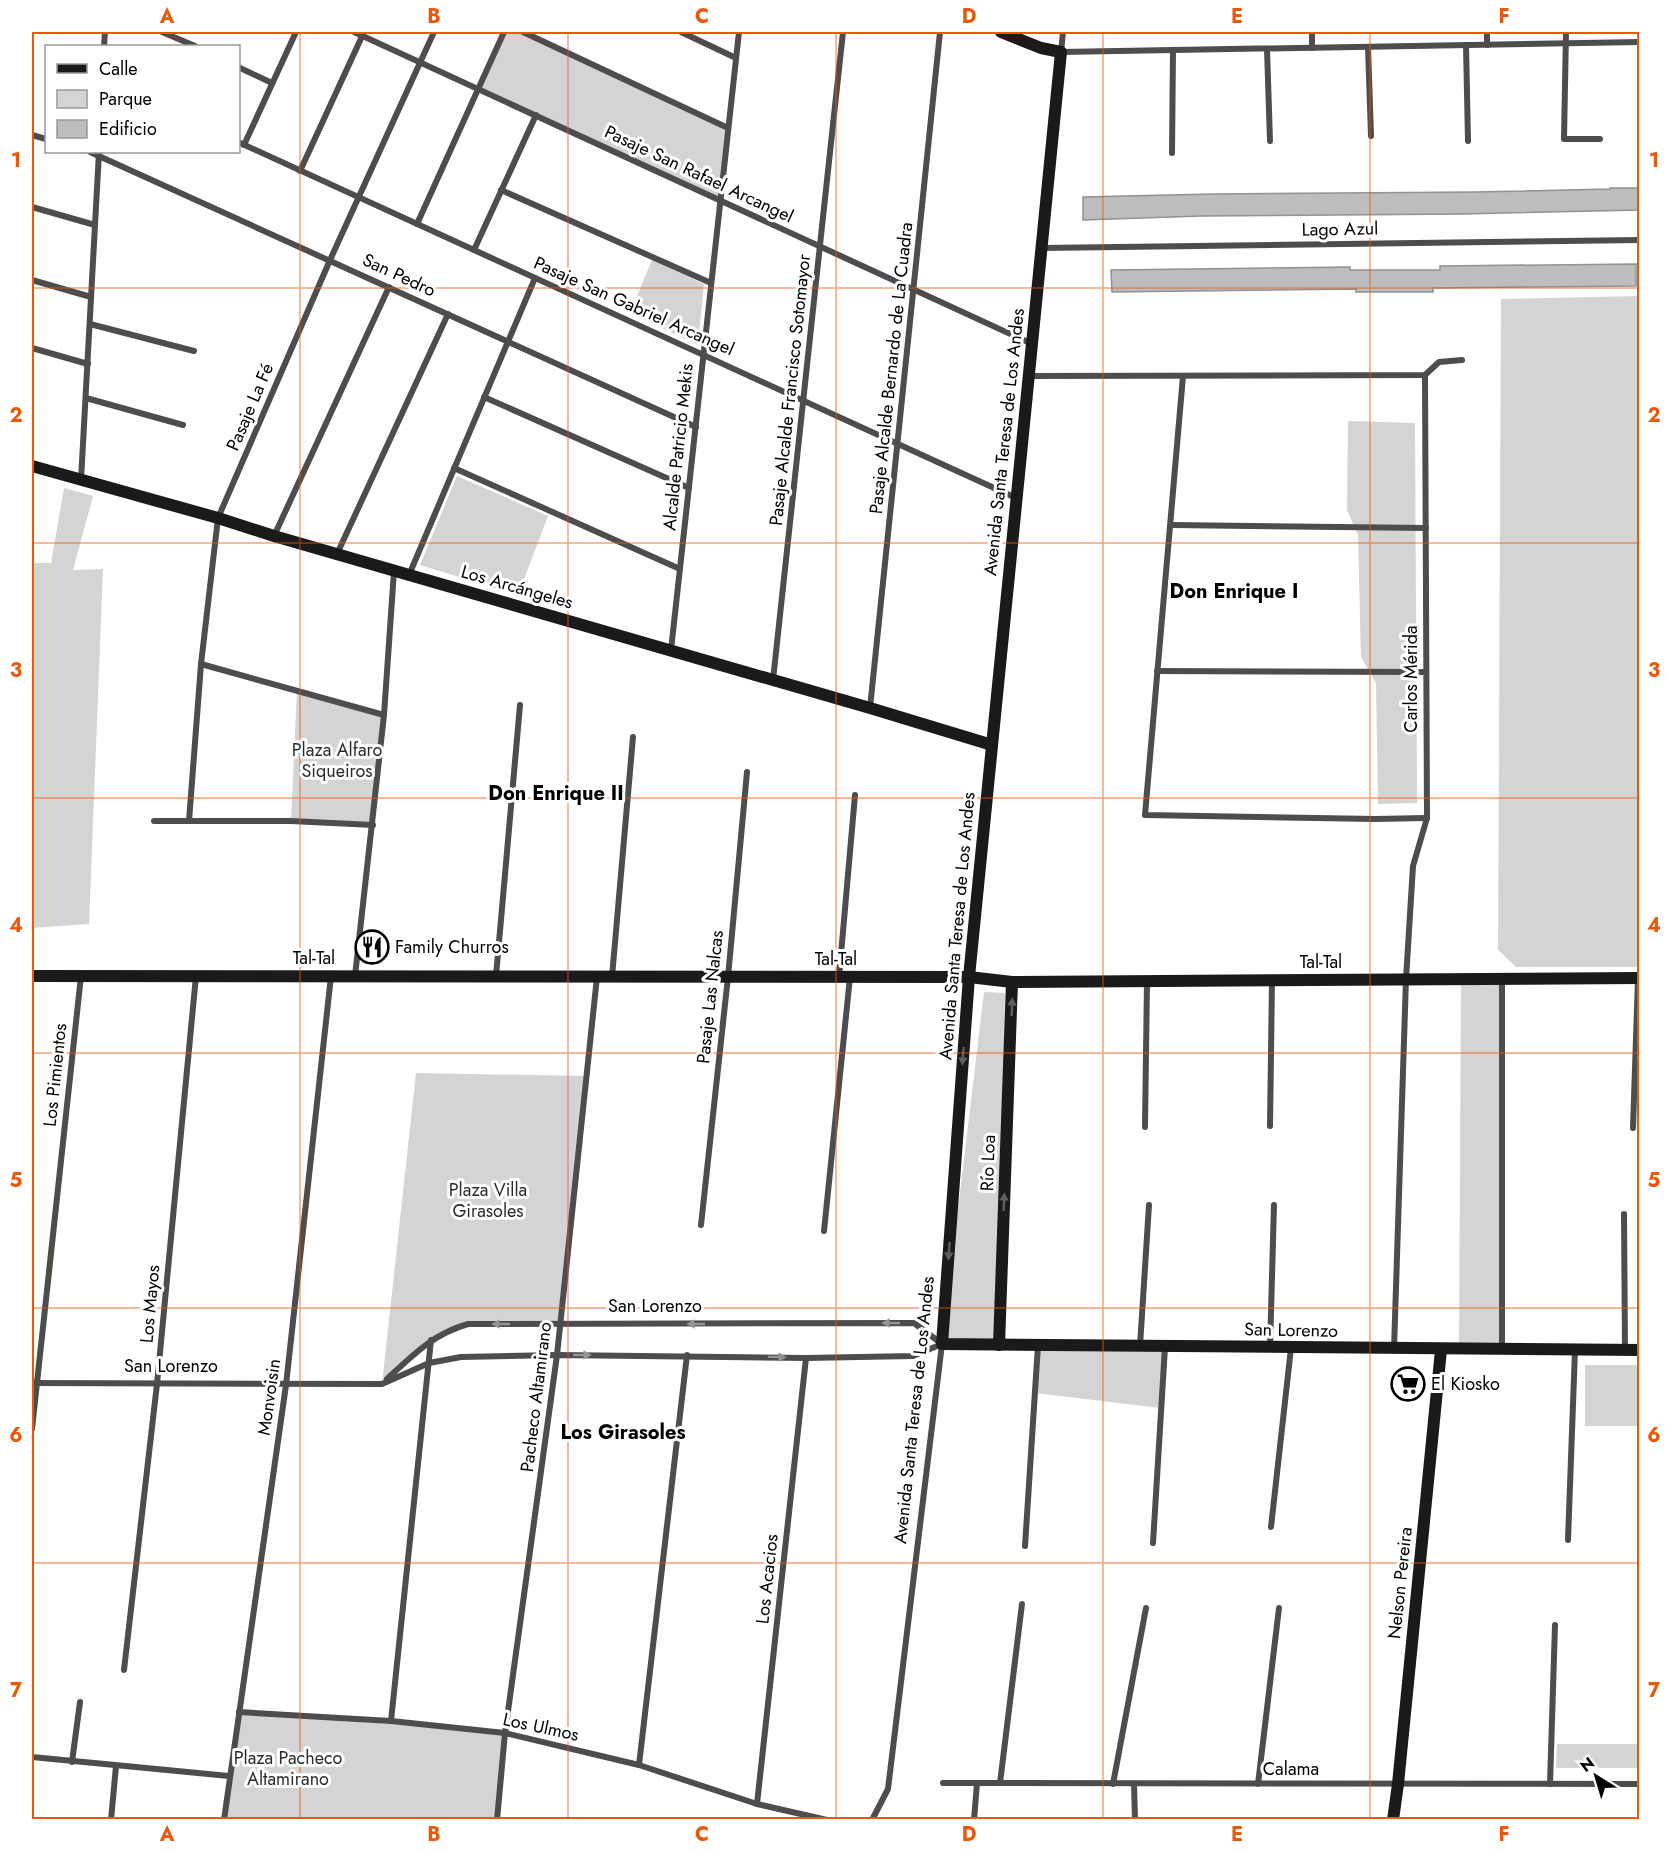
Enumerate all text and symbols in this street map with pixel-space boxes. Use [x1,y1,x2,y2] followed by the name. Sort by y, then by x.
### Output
[159,2,175,31] text: A
[427,2,441,31] text: B
[695,2,709,31] text: C
[962,2,976,31] text: D
[1231,2,1243,31] text: E
[1498,2,1510,31] text: F
[45,45,240,153] legend
[99,56,138,82] text: Calle
[99,86,152,112] text: Parque
[99,116,157,142] text: Edificio
[600,119,798,229] street label: Pasaje San Rafael Arcangel
[11,146,21,175] text: 1
[1649,146,1659,175] text: 1
[1301,215,1379,243] street label: Lago Azul
[863,221,919,515] street label: Pasaje Alcalde Bernardo de La Cuadra
[358,247,440,303] street label: San Pedro
[530,250,738,362] street label: Pasaje San Gabriel Arcangel
[763,252,817,527] street label: Pasaje Alcalde Francisco Sotomayor
[977,307,1031,577] street label: Avenida Santa Teresa de Los Andes
[220,359,280,455] street label: Pasaje La Fé
[656,362,700,532] street label: Alcalde Patricio Mekis
[9,401,23,430] text: 2
[1647,401,1661,430] text: 2
[458,559,576,615] street label: Los Arcángeles
[1170,577,1298,606] district label: Don Enrique I
[1398,625,1424,733] street label: Carlos Mérida
[10,656,22,685] text: 3
[1648,656,1660,685] text: 3
[292,737,382,784] park label: Plaza Alfaro Siqueiros
[488,779,624,808] district label: Don Enrique II
[932,791,982,1061] street label: Avenida Santa Teresa de Los Andes
[9,911,23,940] text: 4
[1647,911,1661,940] text: 4
[354,929,390,965] restaurant icon: Family Churros
[690,929,730,1065] street label: Pasaje Las Nalcas
[395,934,509,960] place label: Family Churros
[293,945,335,971] street label: Tal-Tal
[815,946,857,972] street label: Tal-Tal
[1300,949,1342,975] street label: Tal-Tal
[1007,998,1016,1017] one-way arrow
[37,1022,73,1128] street label: Los Pimientos
[958,1047,968,1066] one-way arrow
[974,1134,1002,1192] street label: Río Loa
[10,1166,23,1195] text: 5
[1648,1166,1661,1195] text: 5
[449,1177,527,1224] park label: Plaza Villa Girasoles
[1000,1193,1009,1212] one-way arrow
[944,1241,954,1260] one-way arrow
[134,1264,166,1344] street label: Los Mayos
[887,1275,941,1545] street label: Avenida Santa Teresa de Los Andes
[608,1293,702,1319] street label: San Lorenzo
[1244,1316,1338,1344] street label: San Lorenzo
[881,1318,900,1328] one-way arrow
[491,1319,510,1329] one-way arrow
[686,1319,705,1328] one-way arrow
[514,1320,558,1474] street label: Pacheco Altamirano
[573,1350,592,1360] one-way arrow
[124,1353,218,1379] street label: San Lorenzo
[768,1353,787,1362] one-way arrow
[251,1357,287,1437] street label: Monvoisin
[1390,1366,1426,1402] supermarket icon: El Kiosko
[1431,1371,1500,1397] place label: El Kiosko
[560,1418,686,1447] district label: Los Girasoles
[9,1421,23,1450] text: 6
[1647,1421,1661,1450] text: 6
[1381,1526,1419,1640] street label: Nelson Pereira
[749,1533,785,1625] street label: Los Acacios
[10,1676,23,1705] text: 7
[1648,1676,1661,1705] text: 7
[501,1706,581,1748] street label: Los Ulmos
[234,1745,343,1792] park label: Plaza Pacheco Altamirano
[1566,1746,1626,1806] north arrow
[1575,1751,1599,1777] text: N
[1263,1756,1319,1782] street label: Calama
[159,1820,175,1849] text: A
[427,1820,441,1849] text: B
[695,1820,709,1849] text: C
[962,1820,976,1849] text: D
[1231,1820,1243,1849] text: E
[1498,1820,1510,1849] text: F

